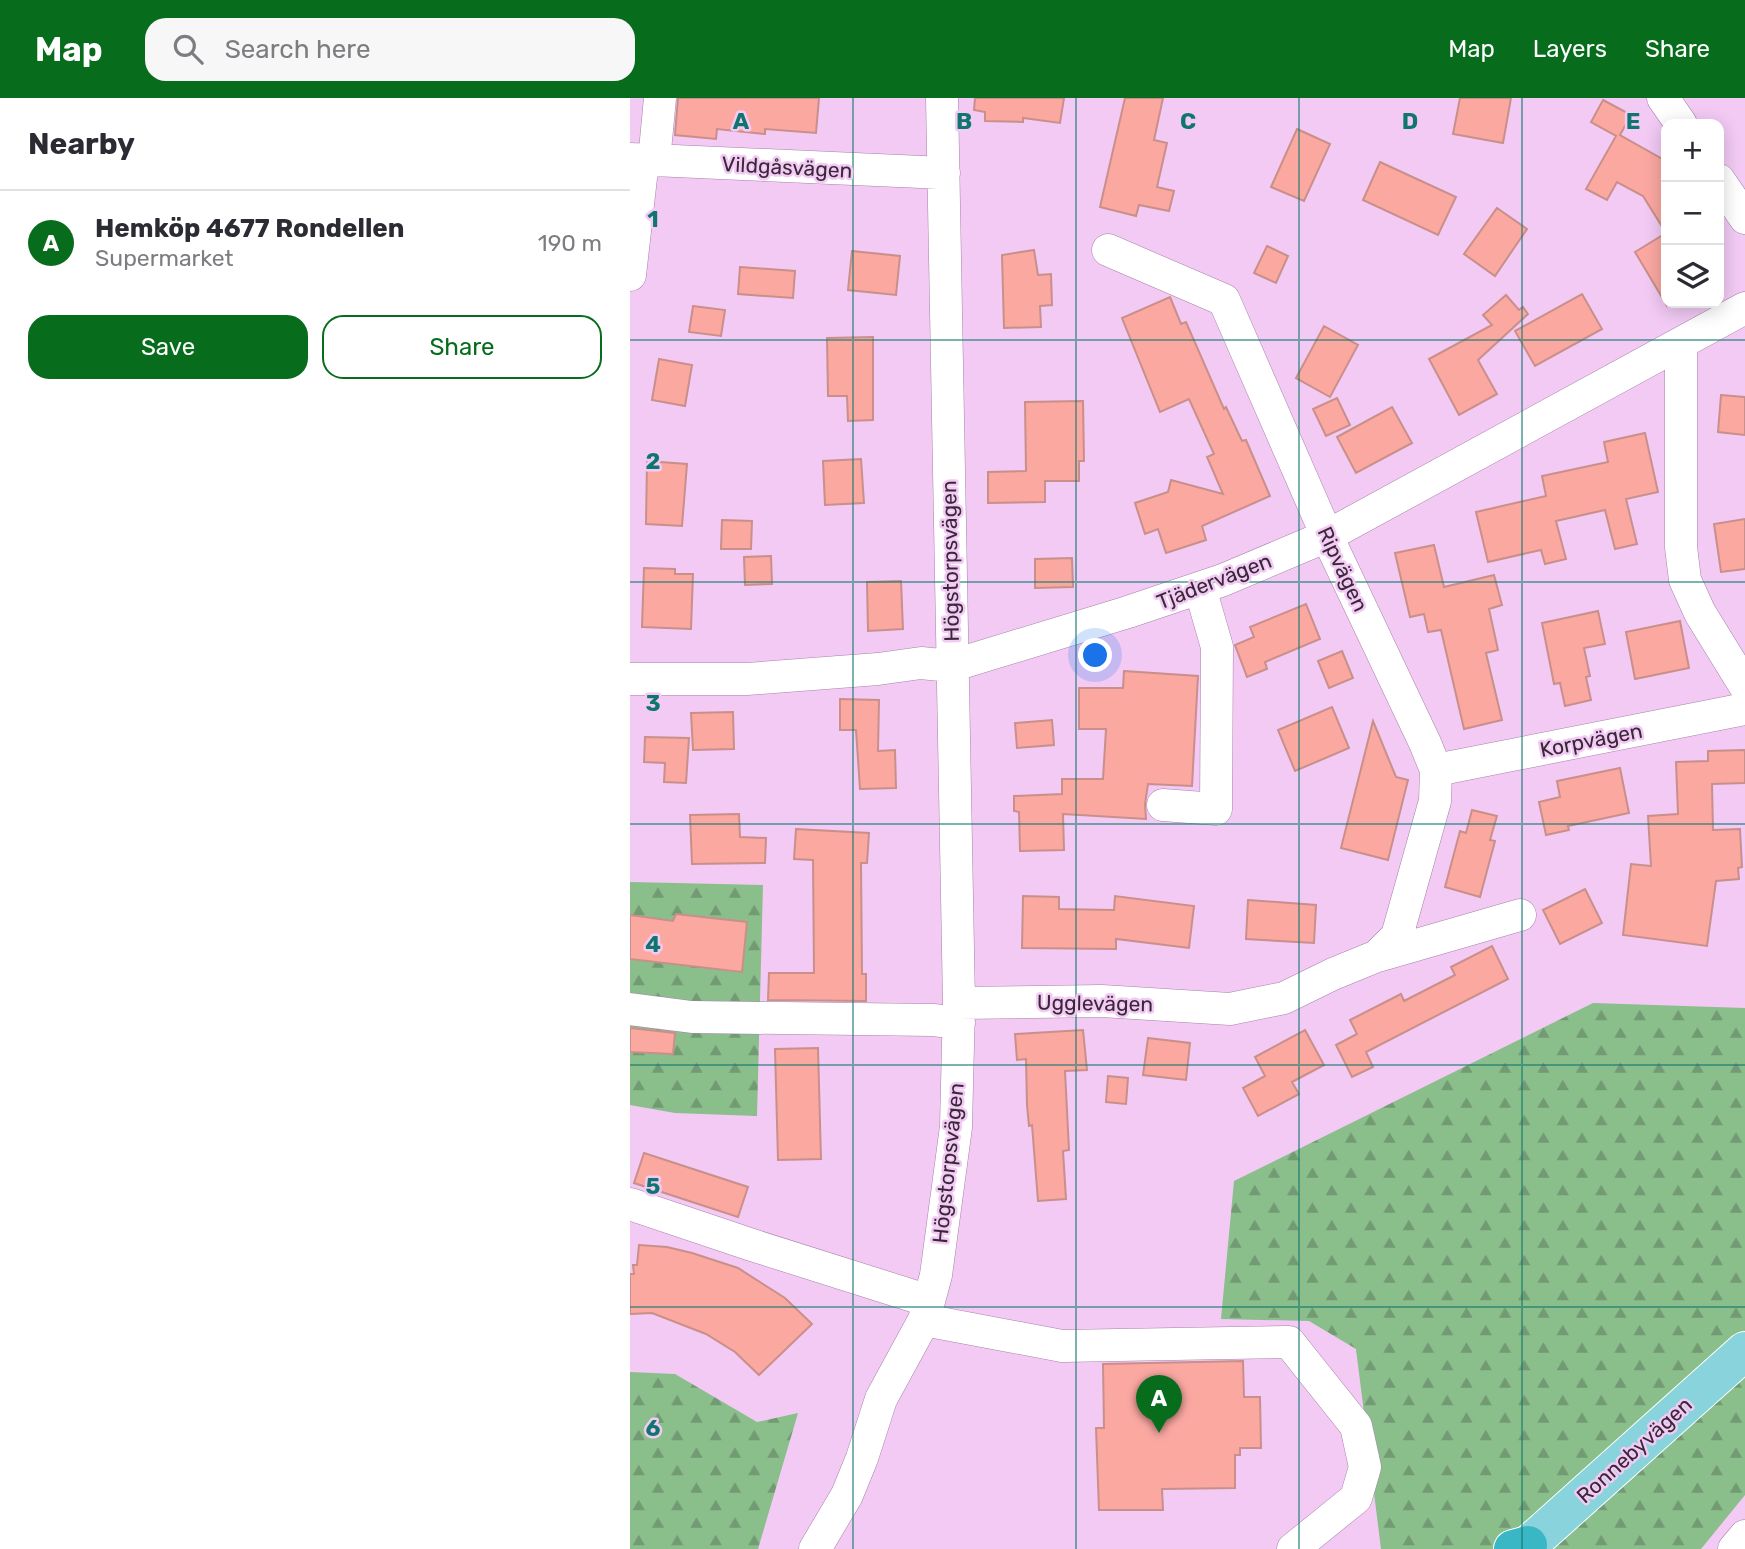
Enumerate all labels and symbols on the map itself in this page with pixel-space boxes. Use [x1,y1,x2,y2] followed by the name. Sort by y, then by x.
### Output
[733,107,750,135] text: A
[956,107,972,135] text: B
[1180,107,1196,135] text: C
[1402,107,1418,135] text: D
[1626,107,1640,135] text: E
[721,151,853,183] street label: Vildgåsvägen
[647,205,659,233] text: 1
[646,447,660,475] text: 2
[936,480,964,642] street label: Högstorpsvägen
[1312,523,1374,615] street label: Ripvägen
[1153,548,1275,614] street label: Tjädervägen
[1078,638,1112,672] your location
[645,689,661,717] text: 3
[1538,718,1644,762] street label: Korpvägen
[645,930,661,958] text: 4
[1037,989,1153,1017] street label: Ugglevägen
[927,1082,969,1244] street label: Högstorpsvägen
[646,1172,661,1200] text: 5
[1136,1375,1182,1433] pin: A
[1571,1392,1697,1508] street label: Ronnebyvägen
[646,1414,661,1442] text: 6

